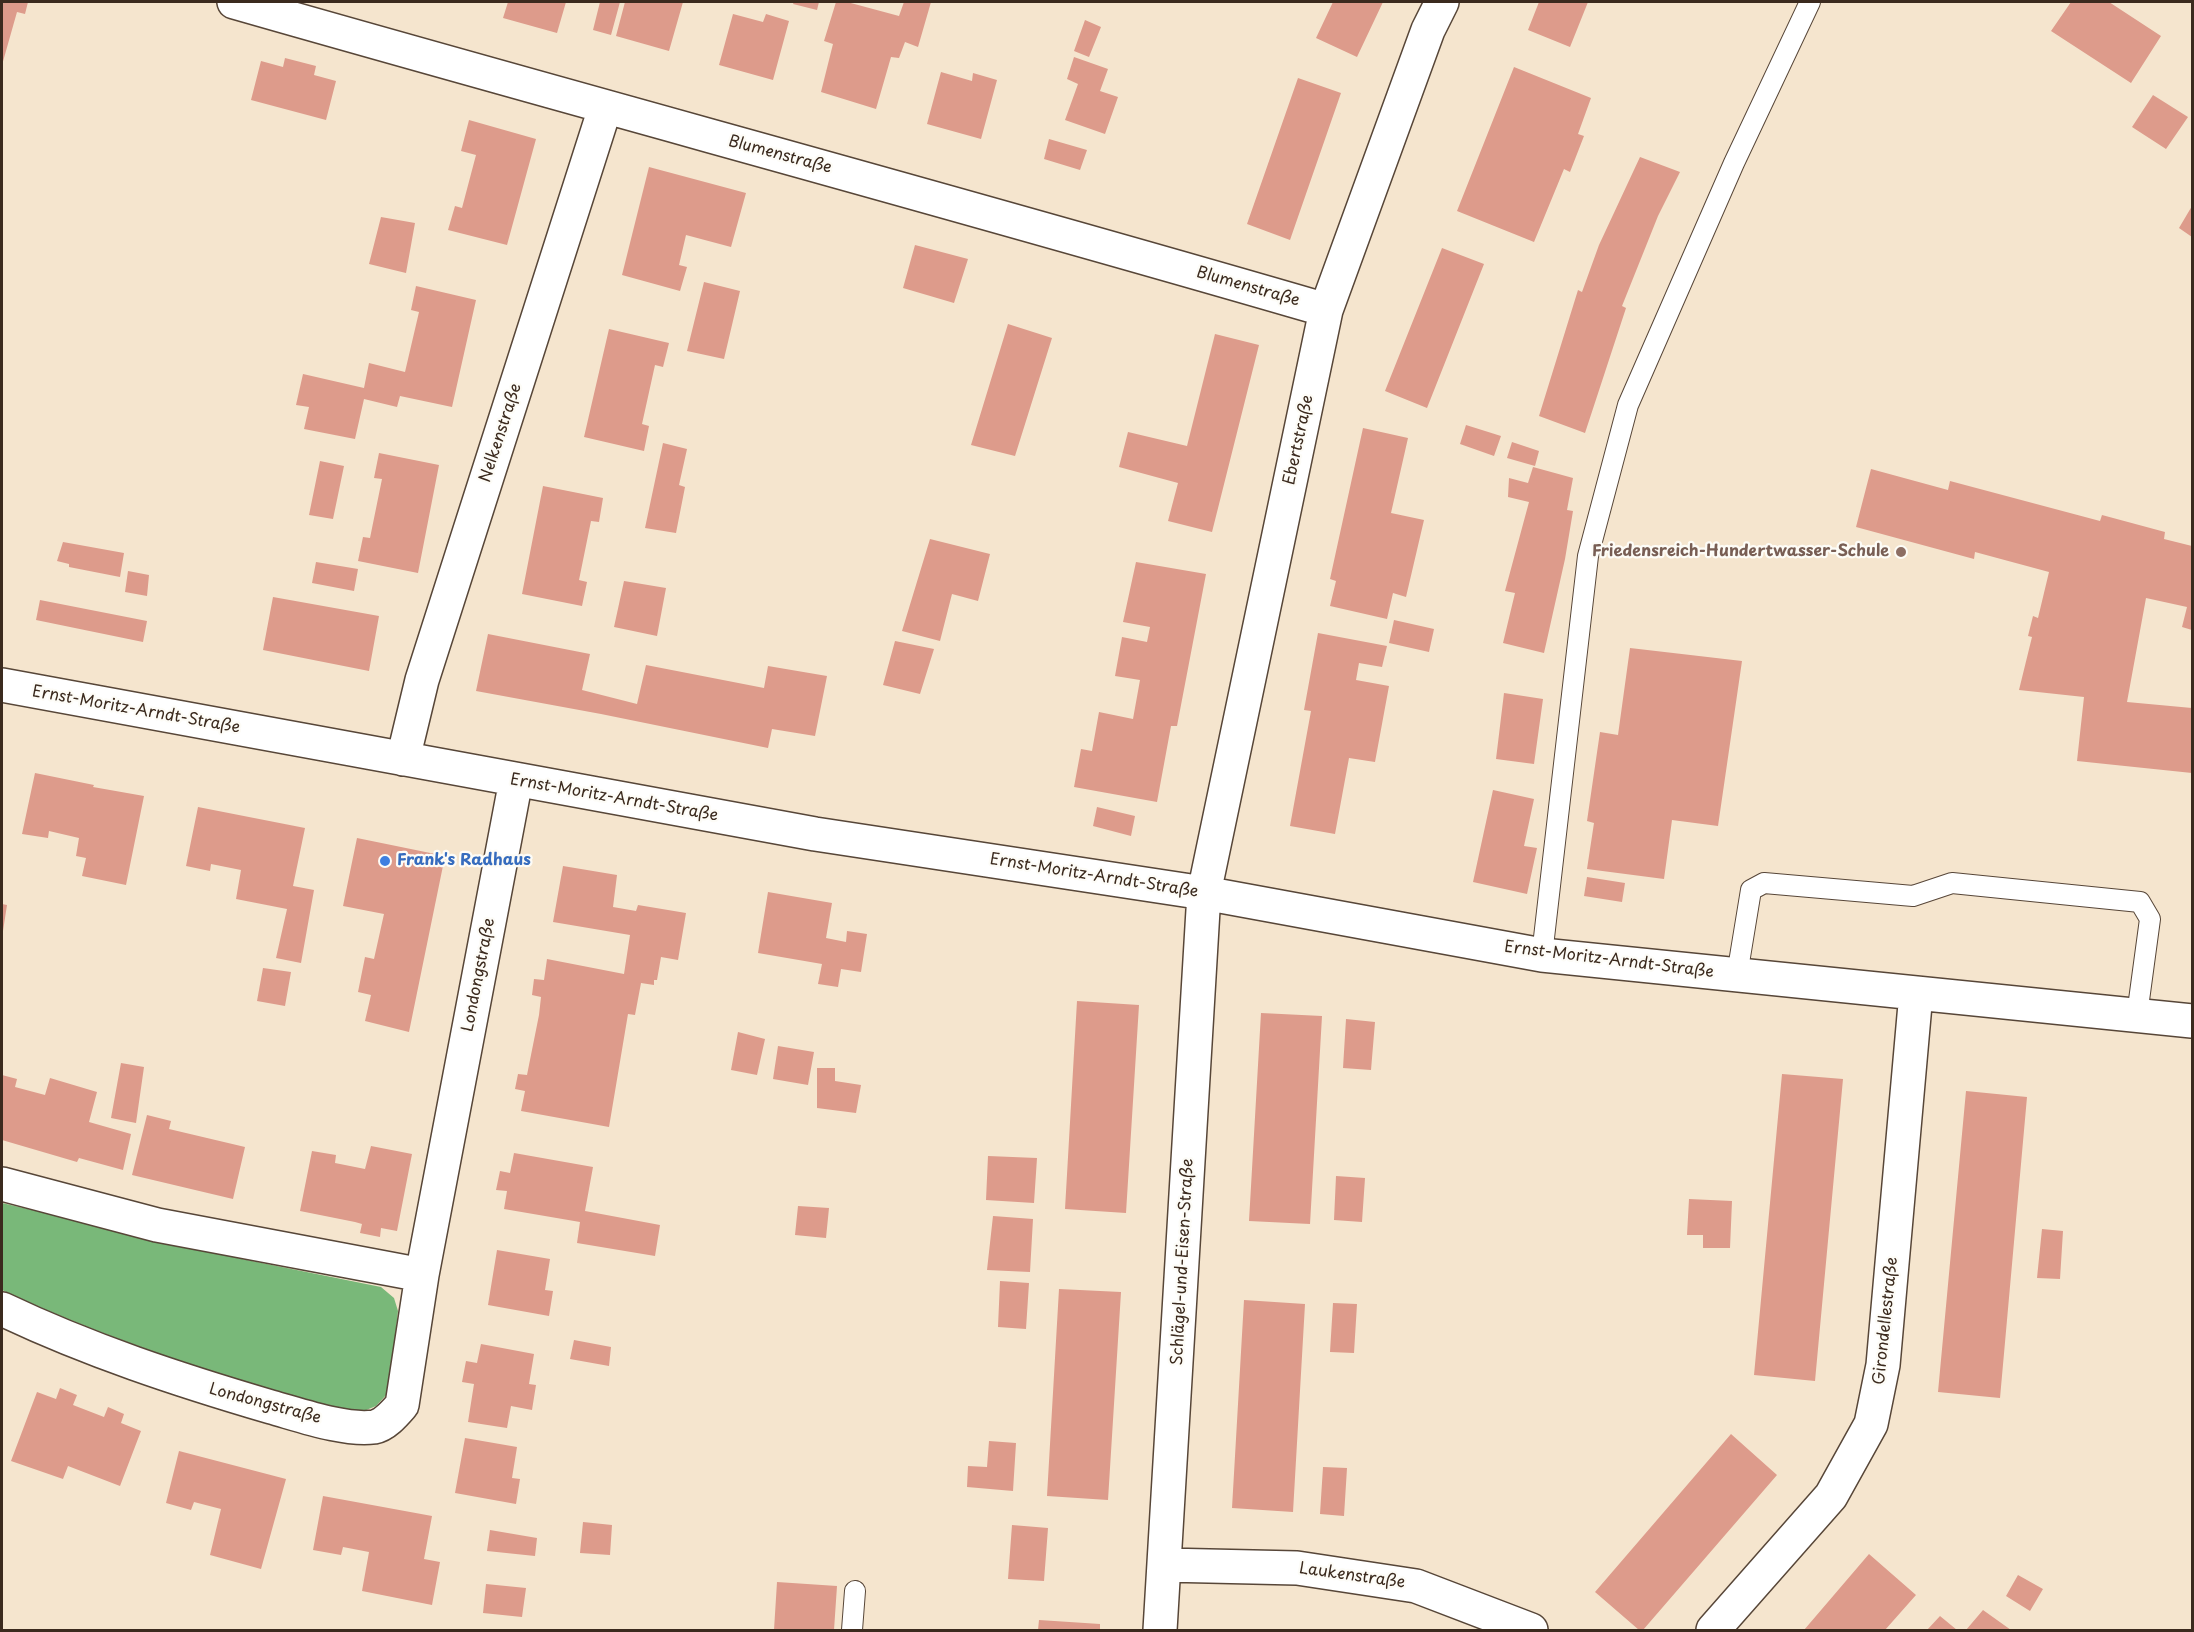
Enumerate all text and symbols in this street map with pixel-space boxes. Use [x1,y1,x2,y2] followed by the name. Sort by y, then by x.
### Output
[726,132,834,178] street label: Blumenstraße
[1194,263,1302,311] street label: Blumenstraße
[476,381,526,485] street label: Nelkenstraße
[1280,393,1318,487] street label: Ebertstraße
[1592,542,1889,562] place label: Friedensreich-Hundertwasser-Schule
[1894,545,1908,559] marker: Friedensreich-Hundertwasser-Schule
[31,682,241,738] street label: Ernst-Moritz-Arndt-Straße
[509,770,719,826] street label: Ernst-Moritz-Arndt-Straße
[988,850,1200,902] street label: Ernst-Moritz-Arndt-Straße
[397,851,531,871] place label: Frank's Radhaus
[378,854,392,868] marker: Frank's Radhaus
[459,917,499,1033] street label: Londongstraße
[1503,938,1715,982] street label: Ernst-Moritz-Arndt-Straße
[1168,1158,1198,1366] street label: Schlägel-und-Eisen-Straße
[1870,1256,1902,1386] street label: Girondellestraße
[207,1380,323,1428] street label: Londongstraße
[1298,1559,1406,1593] street label: Laukenstraße

